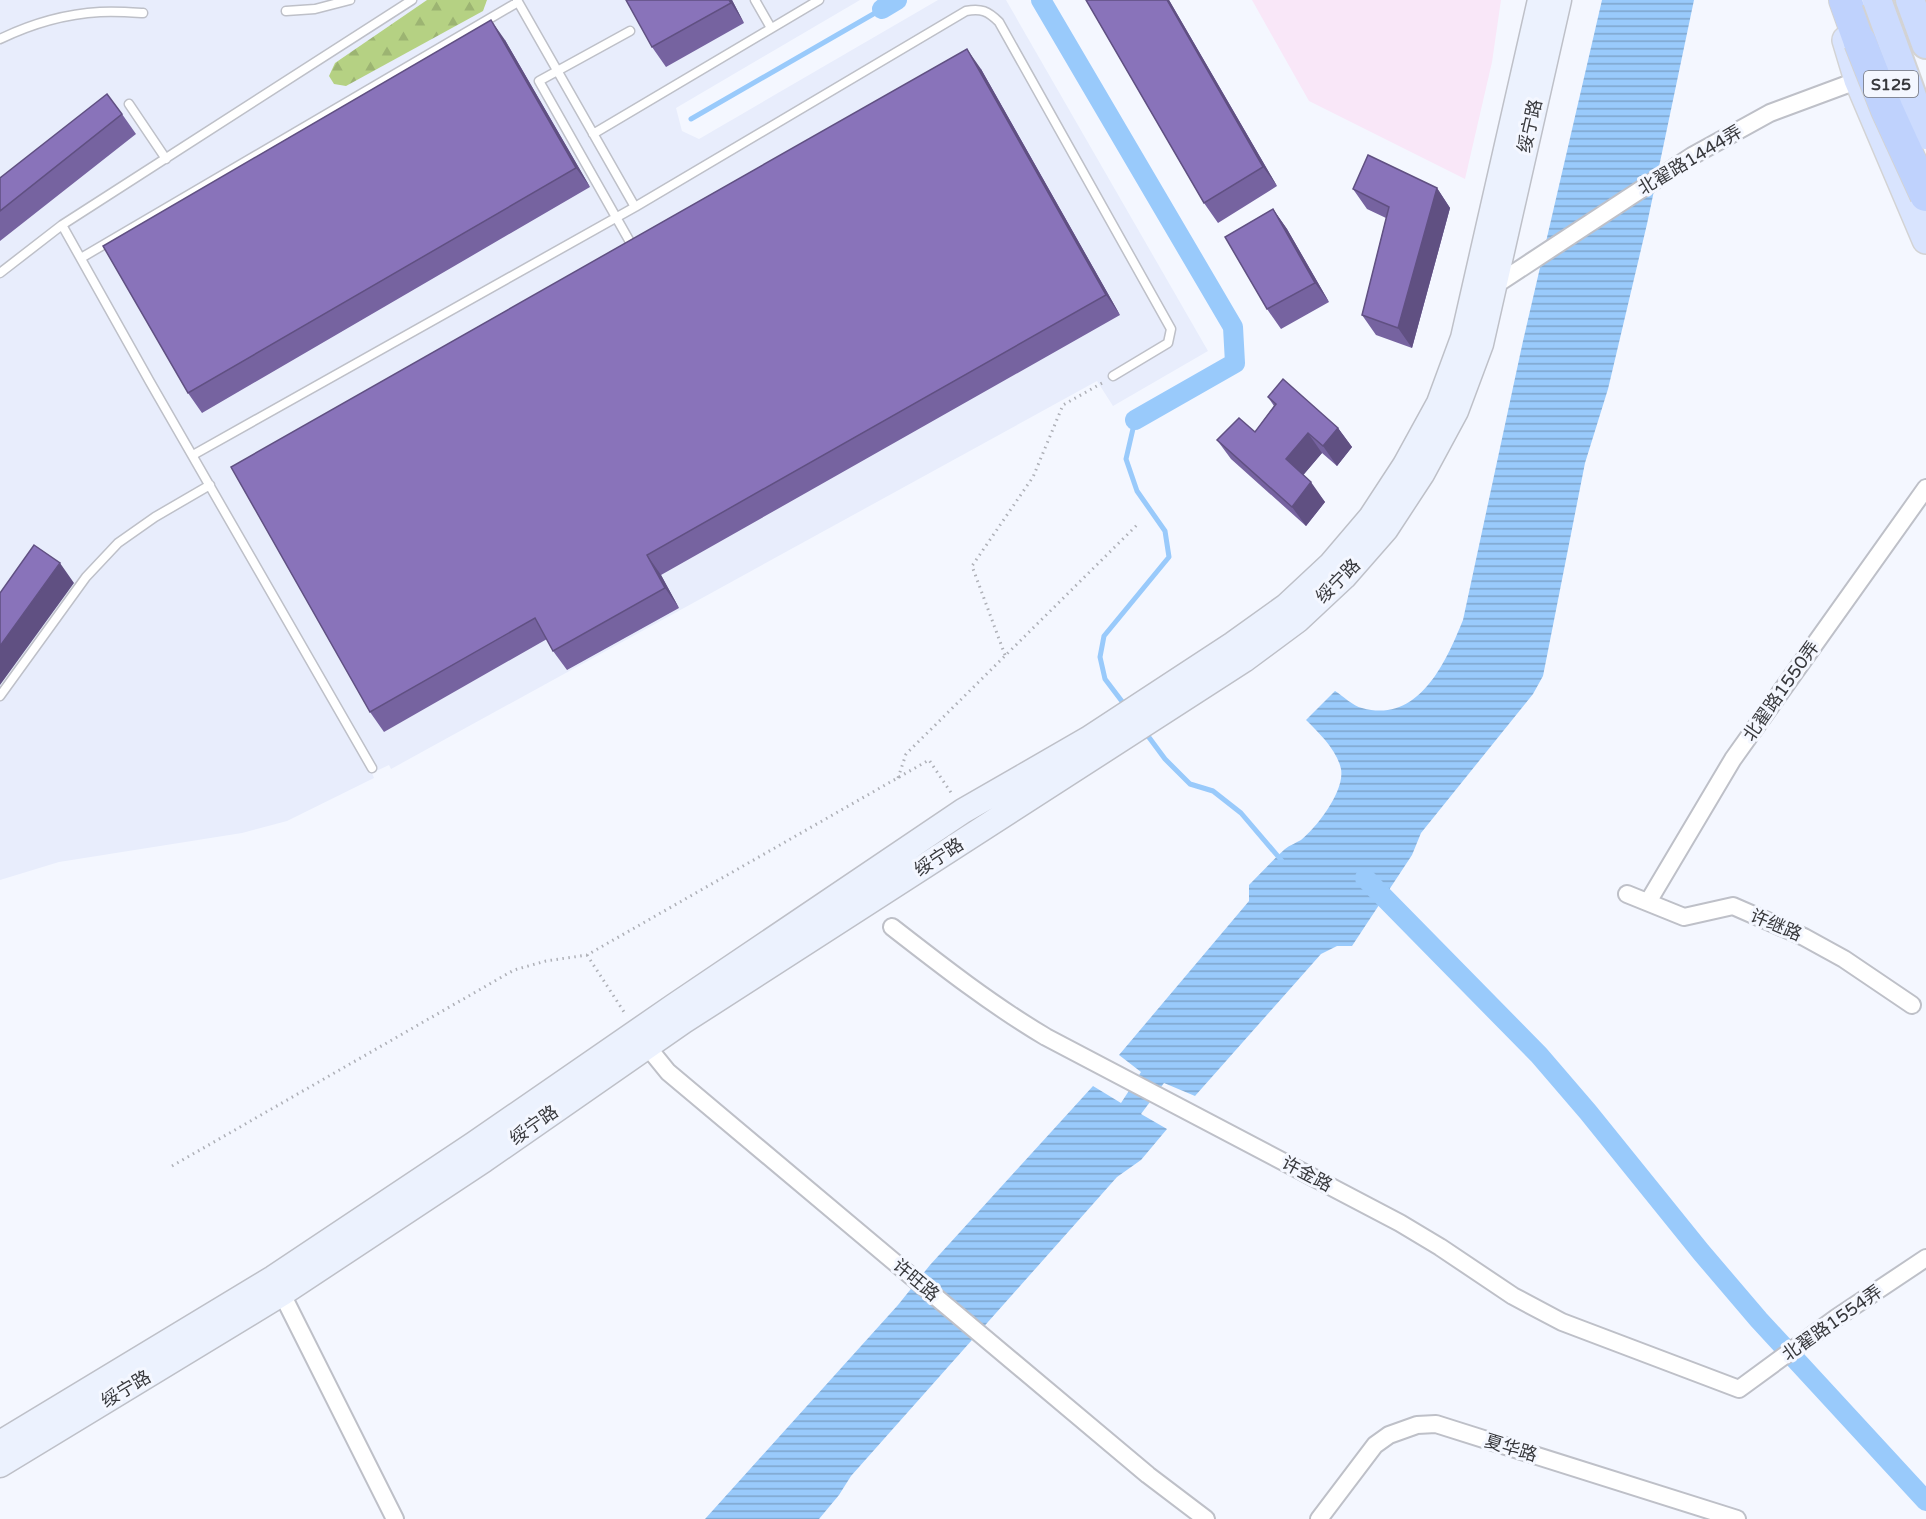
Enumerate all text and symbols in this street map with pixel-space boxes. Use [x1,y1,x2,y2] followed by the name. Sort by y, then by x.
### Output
[1864,71,1918,97] road number: S125
[1513,97,1547,155] street label: 绥宁路
[1634,120,1746,200] street label: 北翟路1444弄
[1311,554,1365,608] street label: 绥宁路
[1738,637,1824,745] street label: 北翟路1550弄
[910,833,968,881] street label: 绥宁路
[1747,904,1805,946] street label: 许继路
[506,1101,562,1149] street label: 绥宁路
[1278,1152,1336,1196] street label: 许金路
[888,1254,944,1306] street label: 许旺路
[1778,1280,1886,1366] street label: 北翟路1554弄
[97,1366,155,1412] street label: 绥宁路
[1482,1430,1540,1466] street label: 夏华路

